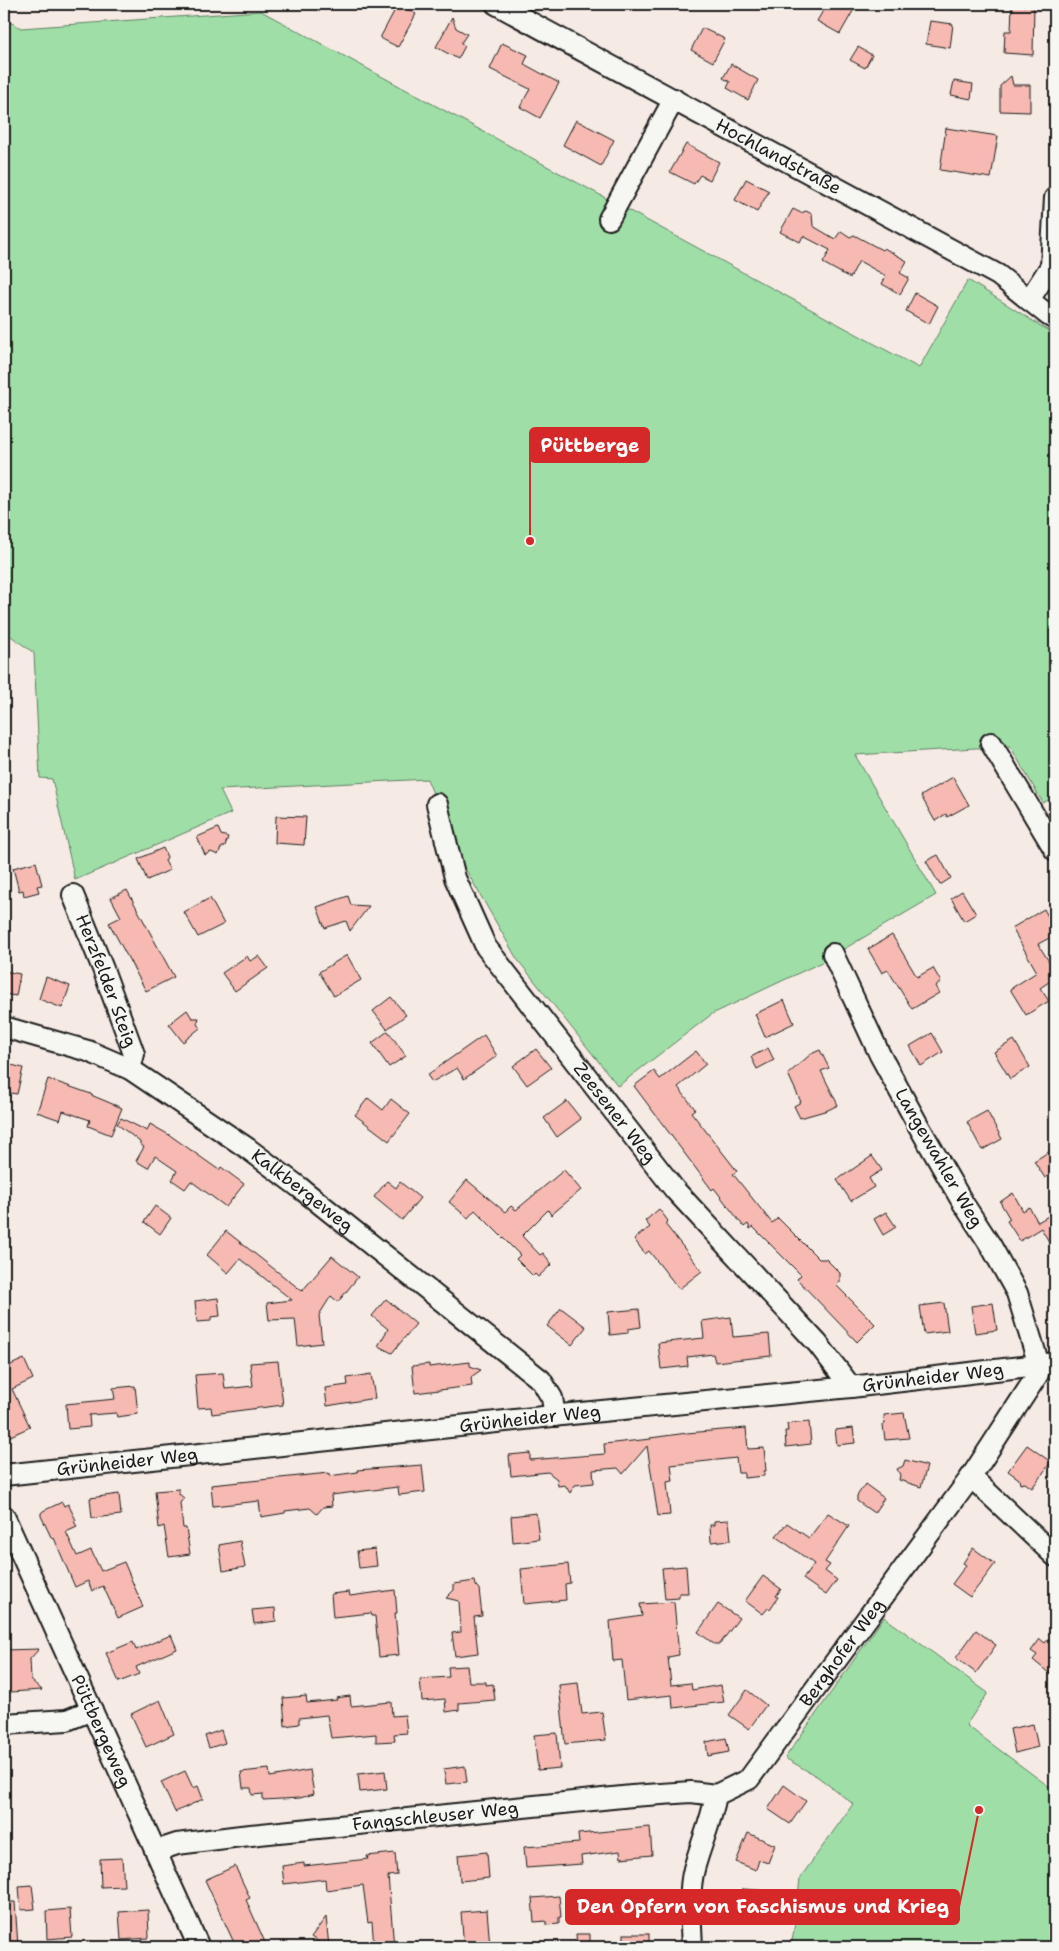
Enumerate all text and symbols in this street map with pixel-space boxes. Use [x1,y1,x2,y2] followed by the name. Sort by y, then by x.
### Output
[711,113,845,200] street label: Hochlandstraße
[530,428,649,462] callout: Püttberge
[541,433,640,458] text: Püttberge
[70,910,143,1051] street label: Herzfelder Steig
[568,1057,662,1168] street label: Zeesener Weg
[889,1084,989,1232] street label: Langewahler Weg
[246,1143,358,1238] street label: Kalkbergeweg
[861,1357,1005,1398] street label: Grünheider Weg
[458,1399,602,1438] street label: Grünheider Weg
[55,1442,199,1481] street label: Grünheider Weg
[794,1594,890,1712] street label: Berghofer Weg
[65,1671,137,1791] street label: Püttbergeweg
[351,1796,520,1837] street label: Fangschleuser Weg
[566,1890,959,1924] callout: Den Opfern von Faschismus und Krieg
[577,1894,949,1919] text: Den Opfern von Faschismus und Krieg

